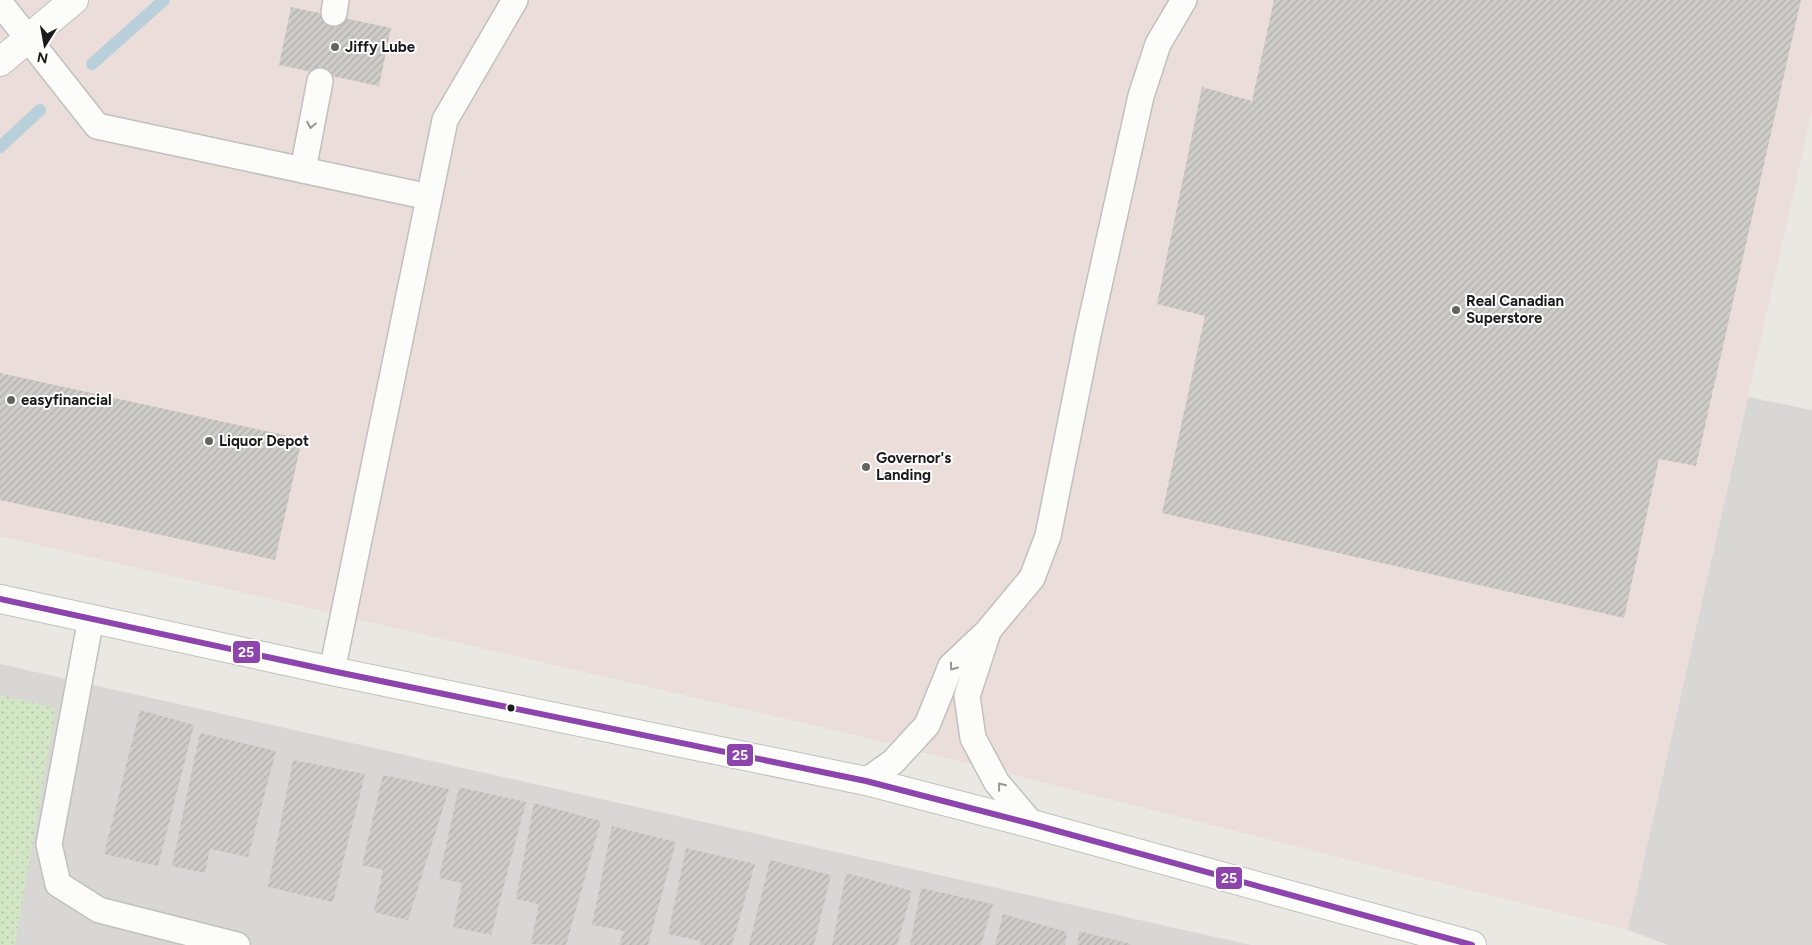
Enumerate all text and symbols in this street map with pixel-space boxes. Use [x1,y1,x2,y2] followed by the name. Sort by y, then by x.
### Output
[20,20,70,70] north arrow
[345,38,416,56] place label: Jiffy Lube
[329,41,341,53] marker: Jiffy Lube
[36,48,50,67] text: N
[307,121,317,130] one-way arrow
[1466,292,1564,327] place label: Real Canadian Superstore
[1450,304,1462,316] marker: Real Canadian Superstore
[21,391,112,409] place label: easyfinancial
[5,394,17,406] marker: easyfinancial
[219,432,309,450] place label: Liquor Depot
[203,435,215,447] marker: Liquor Depot
[876,449,951,484] place label: Governor's Landing
[860,461,872,473] marker: Governor's Landing
[232,640,261,664] line badge: 25
[238,644,254,661] text: 25
[950,661,959,671] one-way arrow
[506,703,516,713] unlabelled marker
[726,743,754,767] line badge: 25
[732,747,748,764] text: 25
[997,783,1006,792] one-way arrow
[1215,866,1243,890] line badge: 25
[1221,870,1237,887] text: 25

